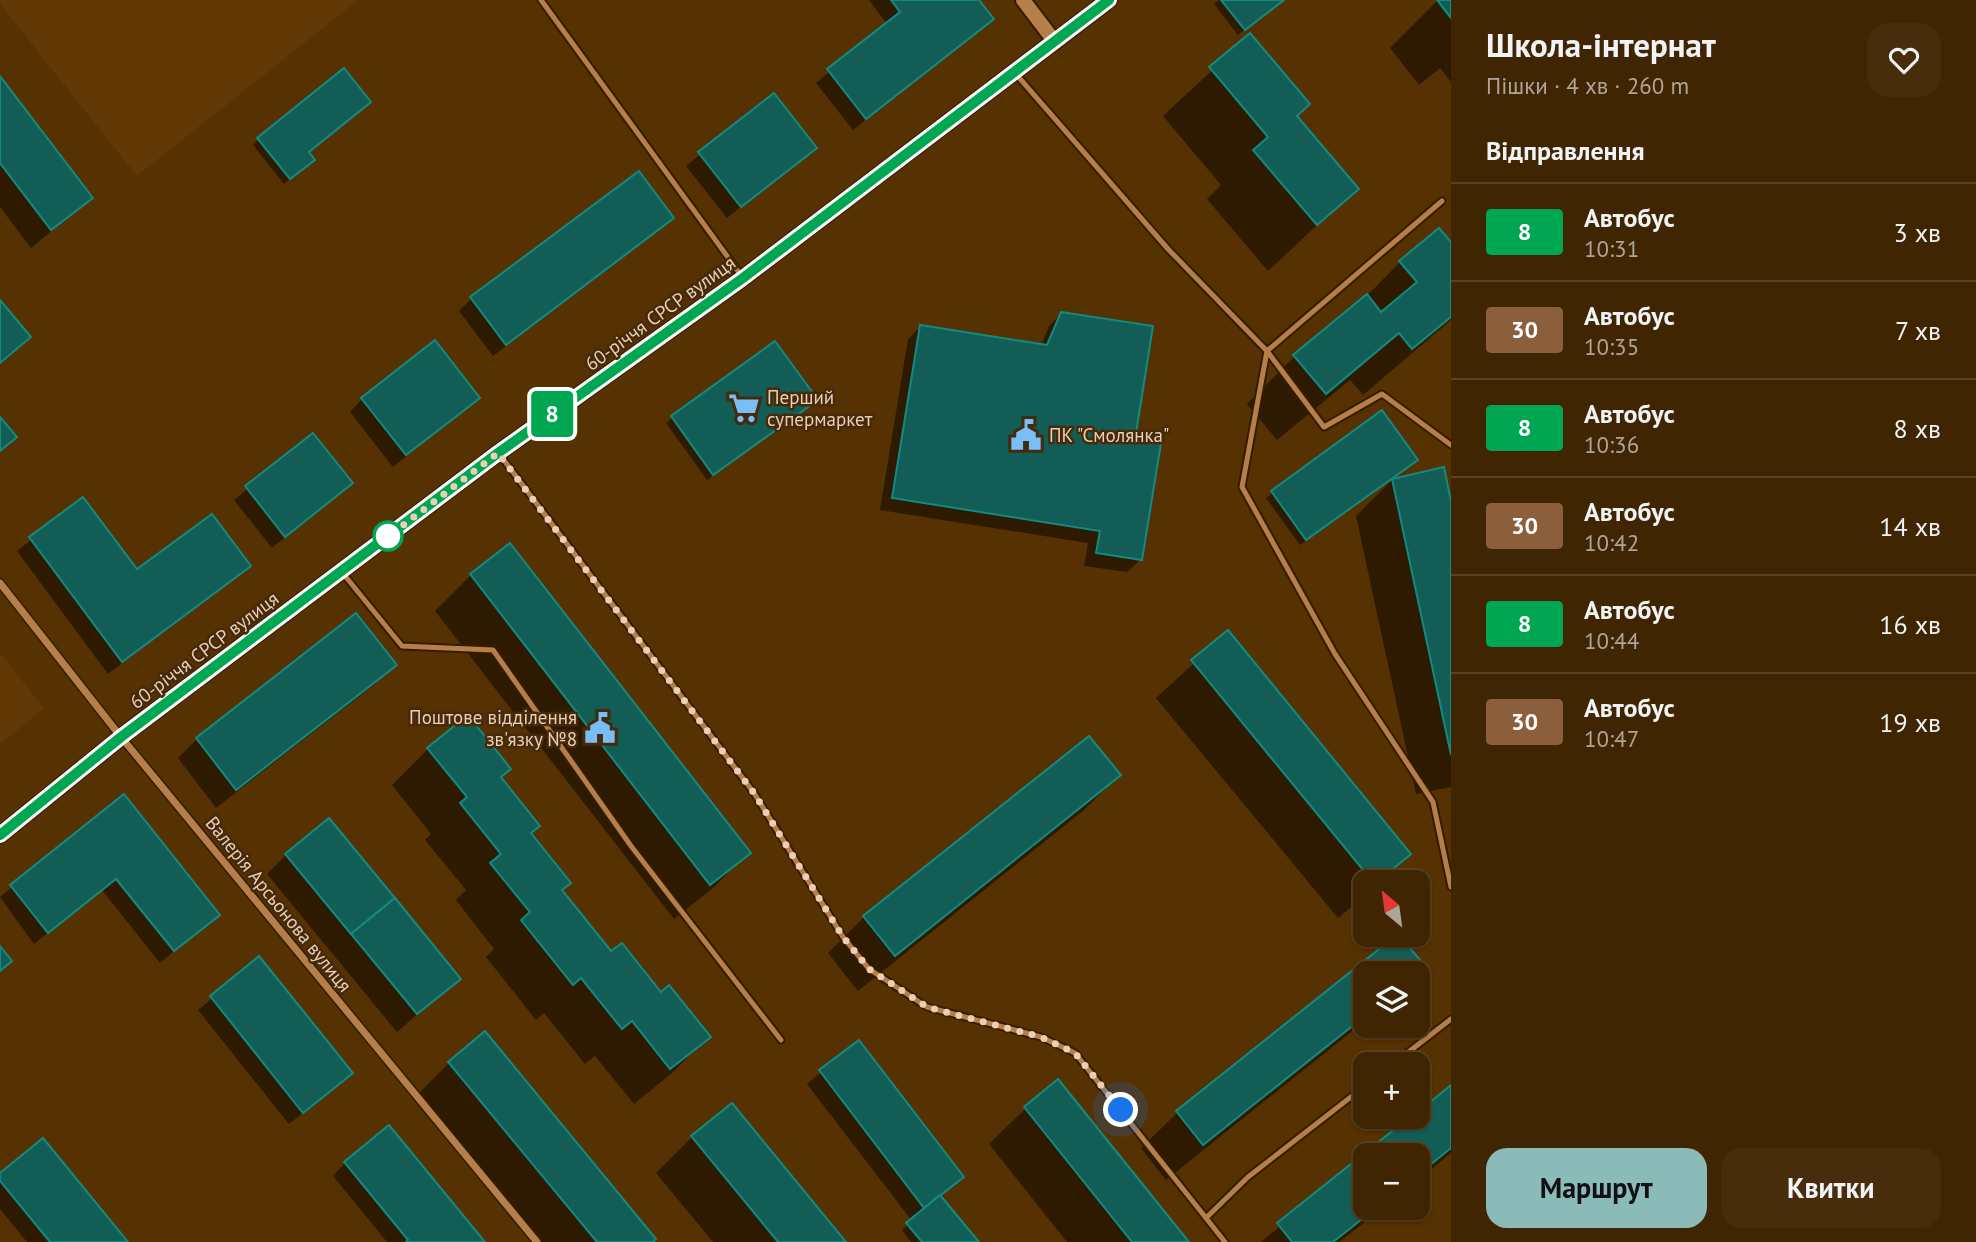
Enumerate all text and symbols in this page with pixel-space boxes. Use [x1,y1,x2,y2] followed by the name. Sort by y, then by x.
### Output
[1486,23,1716,66] text: Школа-інтернат
[1867,23,1941,97] button: heart
[1486,71,1689,100] text: Пішки · 4 хв · 260 m
[1486,134,1645,167] text: Відправлення
[1584,201,1675,234] text: Автобус
[1518,216,1531,247] text: 8
[1894,216,1941,249] text: 3 хв
[1584,234,1639,263] text: 10:31
[580,250,740,376] street label: 60-річчя СРСР вулиця
[1584,299,1675,332] text: Автобус
[1511,314,1538,345] text: 30
[1895,314,1941,347] text: 7 хв
[1584,332,1639,361] text: 10:35
[767,385,873,431] place label: Перший супермаркет
[529,391,575,437] line badge: 8
[727,391,761,425] supermarket icon: Перший супермаркет
[1584,397,1675,430] text: Автобус
[545,398,559,429] text: 8
[1518,412,1531,443] text: 8
[1894,412,1941,445] text: 8 хв
[1009,418,1043,452] public building icon: ПК "Смолянка"
[1049,423,1169,447] place label: ПК "Смолянка"
[1584,430,1639,459] text: 10:36
[1584,495,1675,528] text: Автобус
[1511,510,1538,541] text: 30
[1879,510,1941,543] text: 14 хв
[373,521,403,551] unlabelled marker
[1584,528,1639,557] text: 10:42
[125,586,283,714] street label: 60-річчя СРСР вулиця
[1584,593,1675,626] text: Автобус
[1518,608,1531,639] text: 8
[1879,608,1941,641] text: 16 хв
[1584,626,1639,655] text: 10:44
[1584,691,1675,724] text: Автобус
[409,705,577,751] place label: Поштове відділення зв'язку №8
[1511,706,1538,737] text: 30
[1879,706,1941,739] text: 19 хв
[583,711,617,745] public building icon: Поштове відділення зв'язку №8
[1584,724,1639,753] text: 10:47
[201,811,357,997] street label: Валерія Арсьонова вулиця
[1353,870,1430,947] north arrow
[1353,870,1430,1220] map controls
[1353,961,1430,1038] button: layers
[1353,1052,1430,1129] button: +
[1103,1092,1138,1127] your location
[1353,1143,1430,1220] button: −
[1486,1148,1707,1228] button: Маршрут
[1721,1148,1941,1228] button: Квитки

